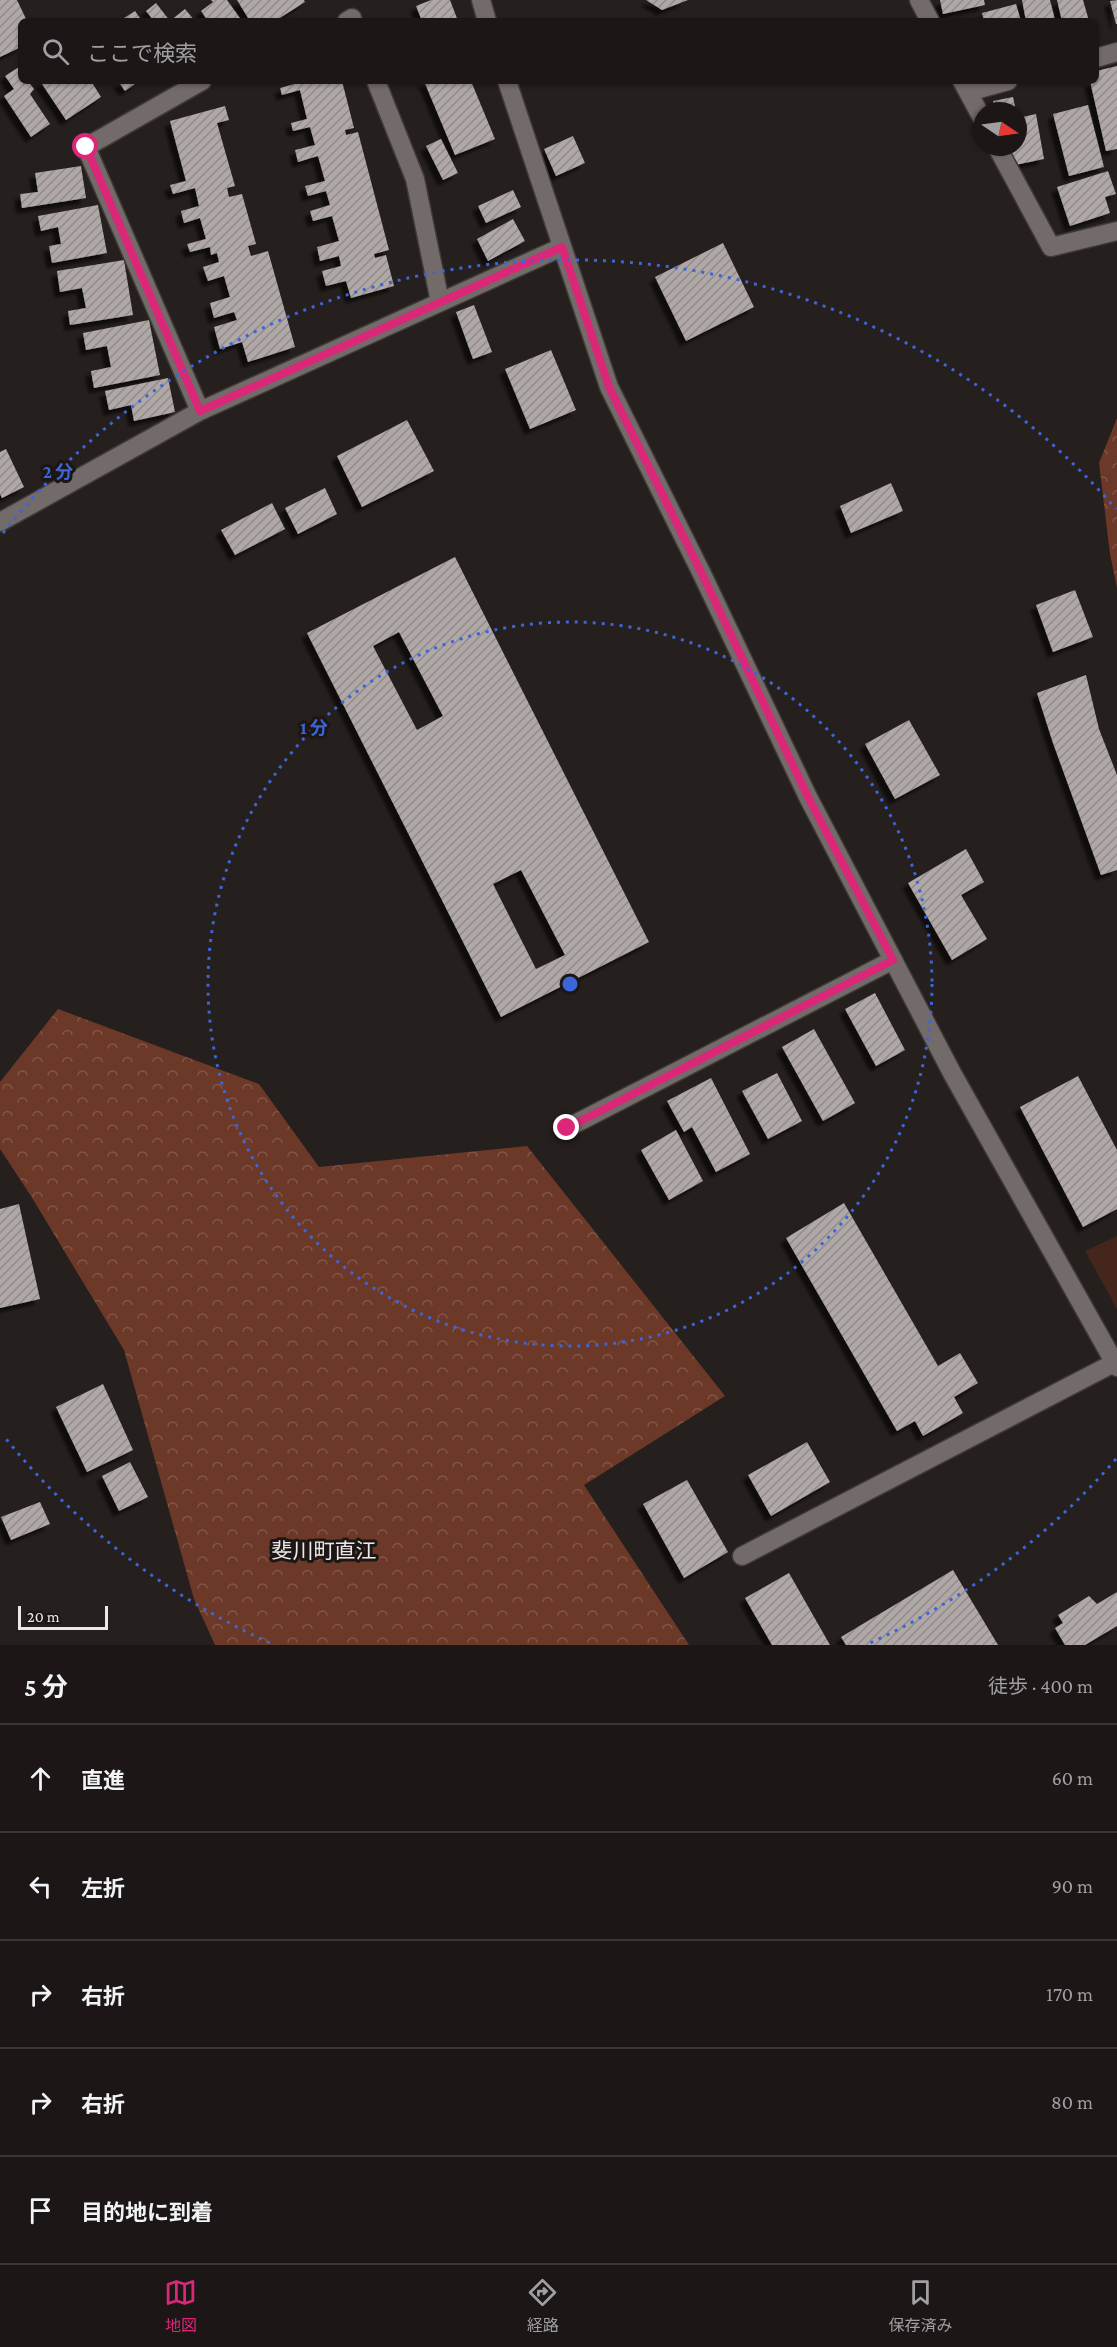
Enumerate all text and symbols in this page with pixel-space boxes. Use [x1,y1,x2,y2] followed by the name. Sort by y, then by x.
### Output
[18,18,1099,84] search box
[39,35,72,68] icon: search
[87,41,197,66] text: ここで検索
[973,102,1027,156] north arrow
[72,133,98,159] route start
[43,462,73,482] text: 2 分
[300,718,328,738] text: 1 分
[560,974,580,994] centre of rings
[553,1114,579,1140] route end
[272,1539,377,1563] district label: 斐川町直江
[18,1603,108,1630] scale bar
[27,1608,60,1625] text: 20 m
[24,1673,68,1702] text: 5 分
[988,1675,1093,1697] text: 徒歩 · 400 m
[24,1762,57,1795] icon: ahead
[1052,1767,1093,1789] text: 60 m
[81,1768,125,1793] text: 直進
[24,1870,57,1903] icon: left
[1052,1875,1093,1897] text: 90 m
[81,1876,125,1901] text: 左折
[24,1978,57,2011] icon: right
[1046,1983,1093,2005] text: 170 m
[81,1984,125,2009] text: 右折
[24,2086,57,2119] icon: right
[1051,2091,1093,2113] text: 80 m
[81,2092,125,2117] text: 右折
[24,2194,57,2227] icon: arrive
[81,2200,213,2225] text: 目的地に到着
[164,2276,197,2336] tab: 地図
[526,2276,559,2336] tab: 経路
[888,2276,952,2336] tab: 保存済み

